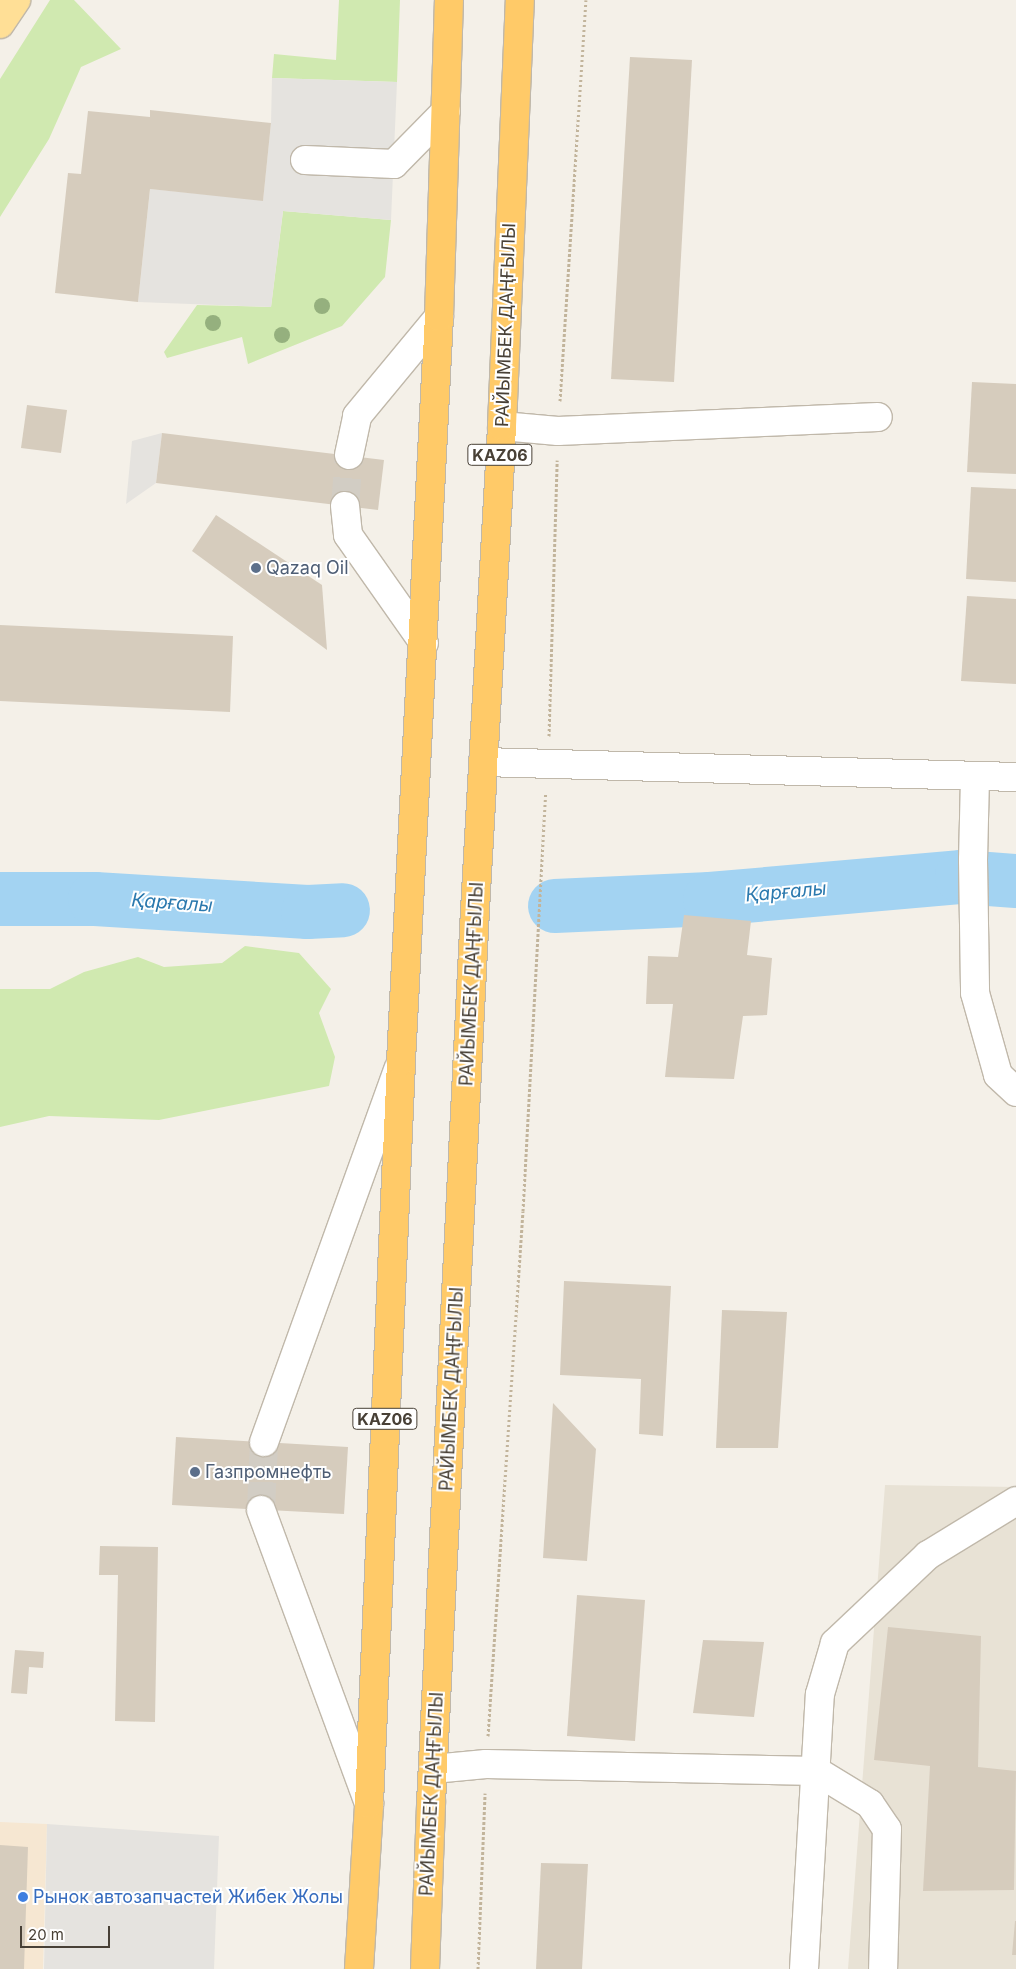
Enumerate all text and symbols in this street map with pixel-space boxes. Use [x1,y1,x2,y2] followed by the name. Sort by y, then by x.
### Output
[492,222,520,428] street label: РАЙЫМБЕК ДАҢҒЫЛЫ
[466,442,534,468] road number: KАZ06
[266,557,348,579] place label: Qazaq Oil
[250,562,262,574] marker: Qazaq Oil
[744,877,828,907] water label: Қарғалы
[456,881,488,1087] street label: РАЙЫМБЕК ДАҢҒЫЛЫ
[131,889,213,917] water label: Қарғалы
[436,1286,468,1492] street label: РАЙЫМБЕК ДАҢҒЫЛЫ
[351,1406,419,1432] road number: KАZ06
[205,1461,332,1483] place label: Газпромнефть
[189,1466,201,1478] marker: Газпромнефть
[416,1691,448,1897] street label: РАЙЫМБЕК ДАҢҒЫЛЫ
[33,1886,343,1908] place label: Рынок автозапчастей Жибек Жолы
[17,1891,29,1903] marker: Рынок автозапчастей Жибек Жолы
[22,1916,112,1948] scale bar
[28,1925,64,1944] text: 20 m

